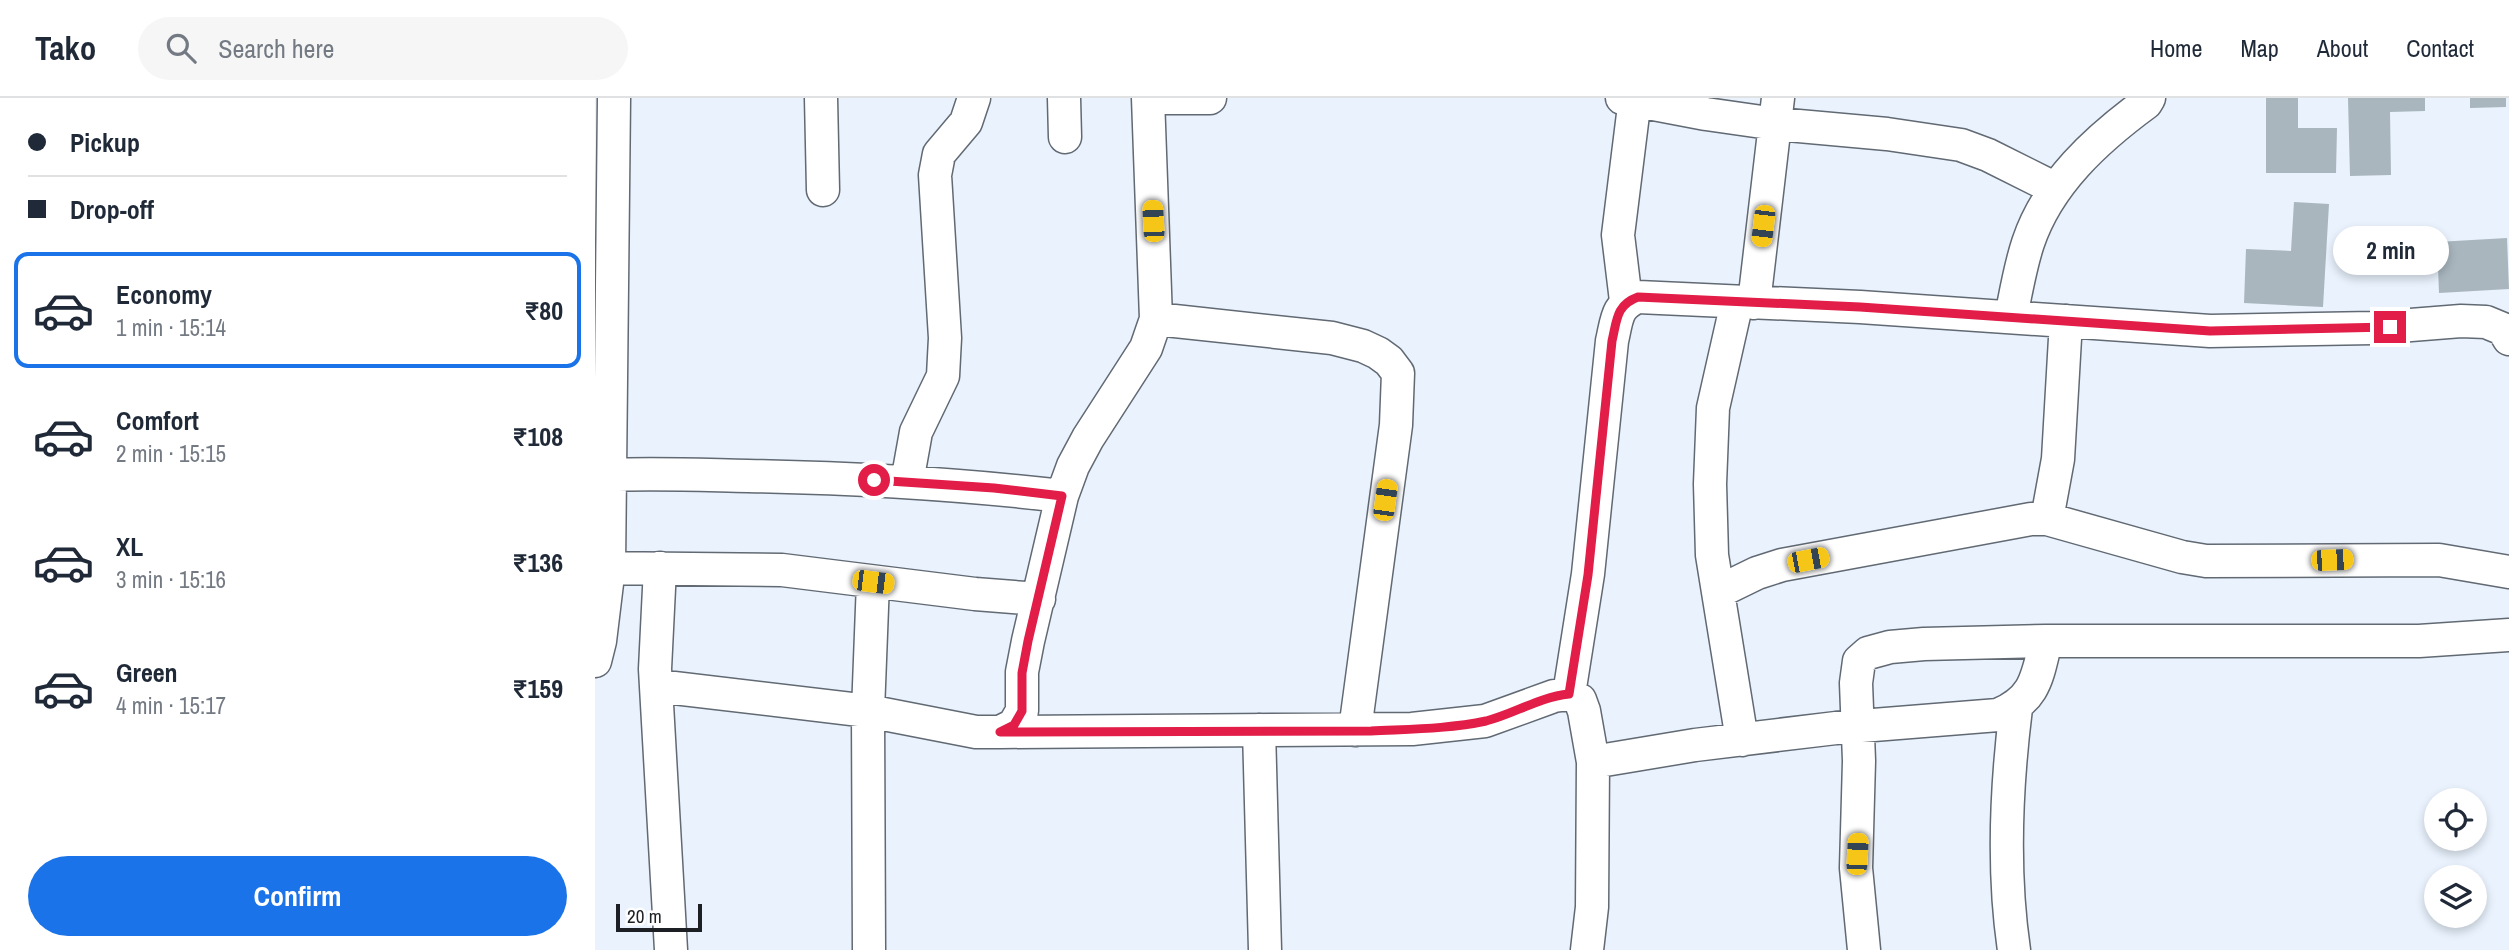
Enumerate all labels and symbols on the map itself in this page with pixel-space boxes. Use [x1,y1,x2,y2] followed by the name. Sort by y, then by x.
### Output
[1142,199,1165,243] car
[1751,204,1776,248] car
[2332,226,2448,274] callout: 2 min
[2374,311,2406,343] route end
[858,464,890,496] route start
[1372,478,1399,522] car
[1786,546,1831,574] car
[2311,549,2354,571] car
[851,569,896,595] car
[1846,832,1869,876] car
[616,901,702,933] scale bar

